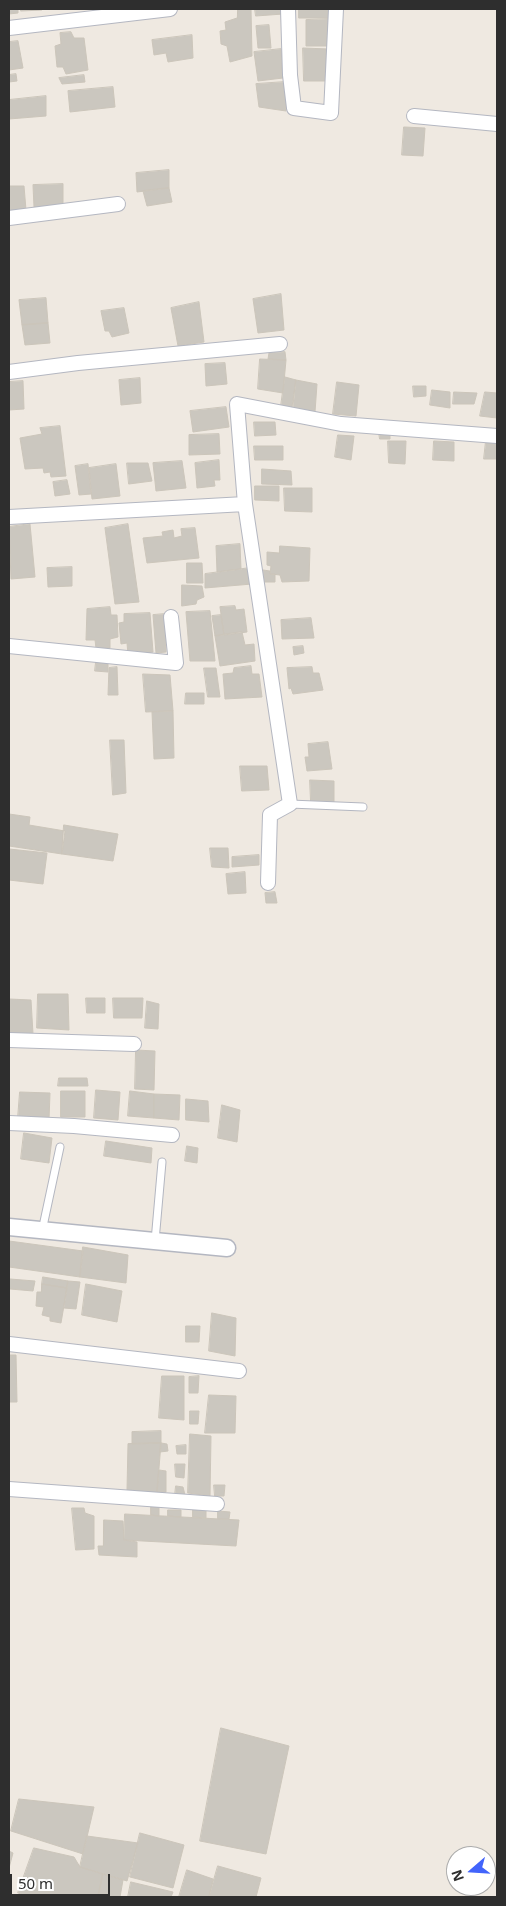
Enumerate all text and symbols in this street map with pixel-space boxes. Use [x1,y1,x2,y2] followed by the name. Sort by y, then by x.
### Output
[446,1846,496,1896] north arrow
[12,1864,112,1896] scale bar
[446,1867,468,1884] text: N
[18,1873,53,1893] text: 50 m

